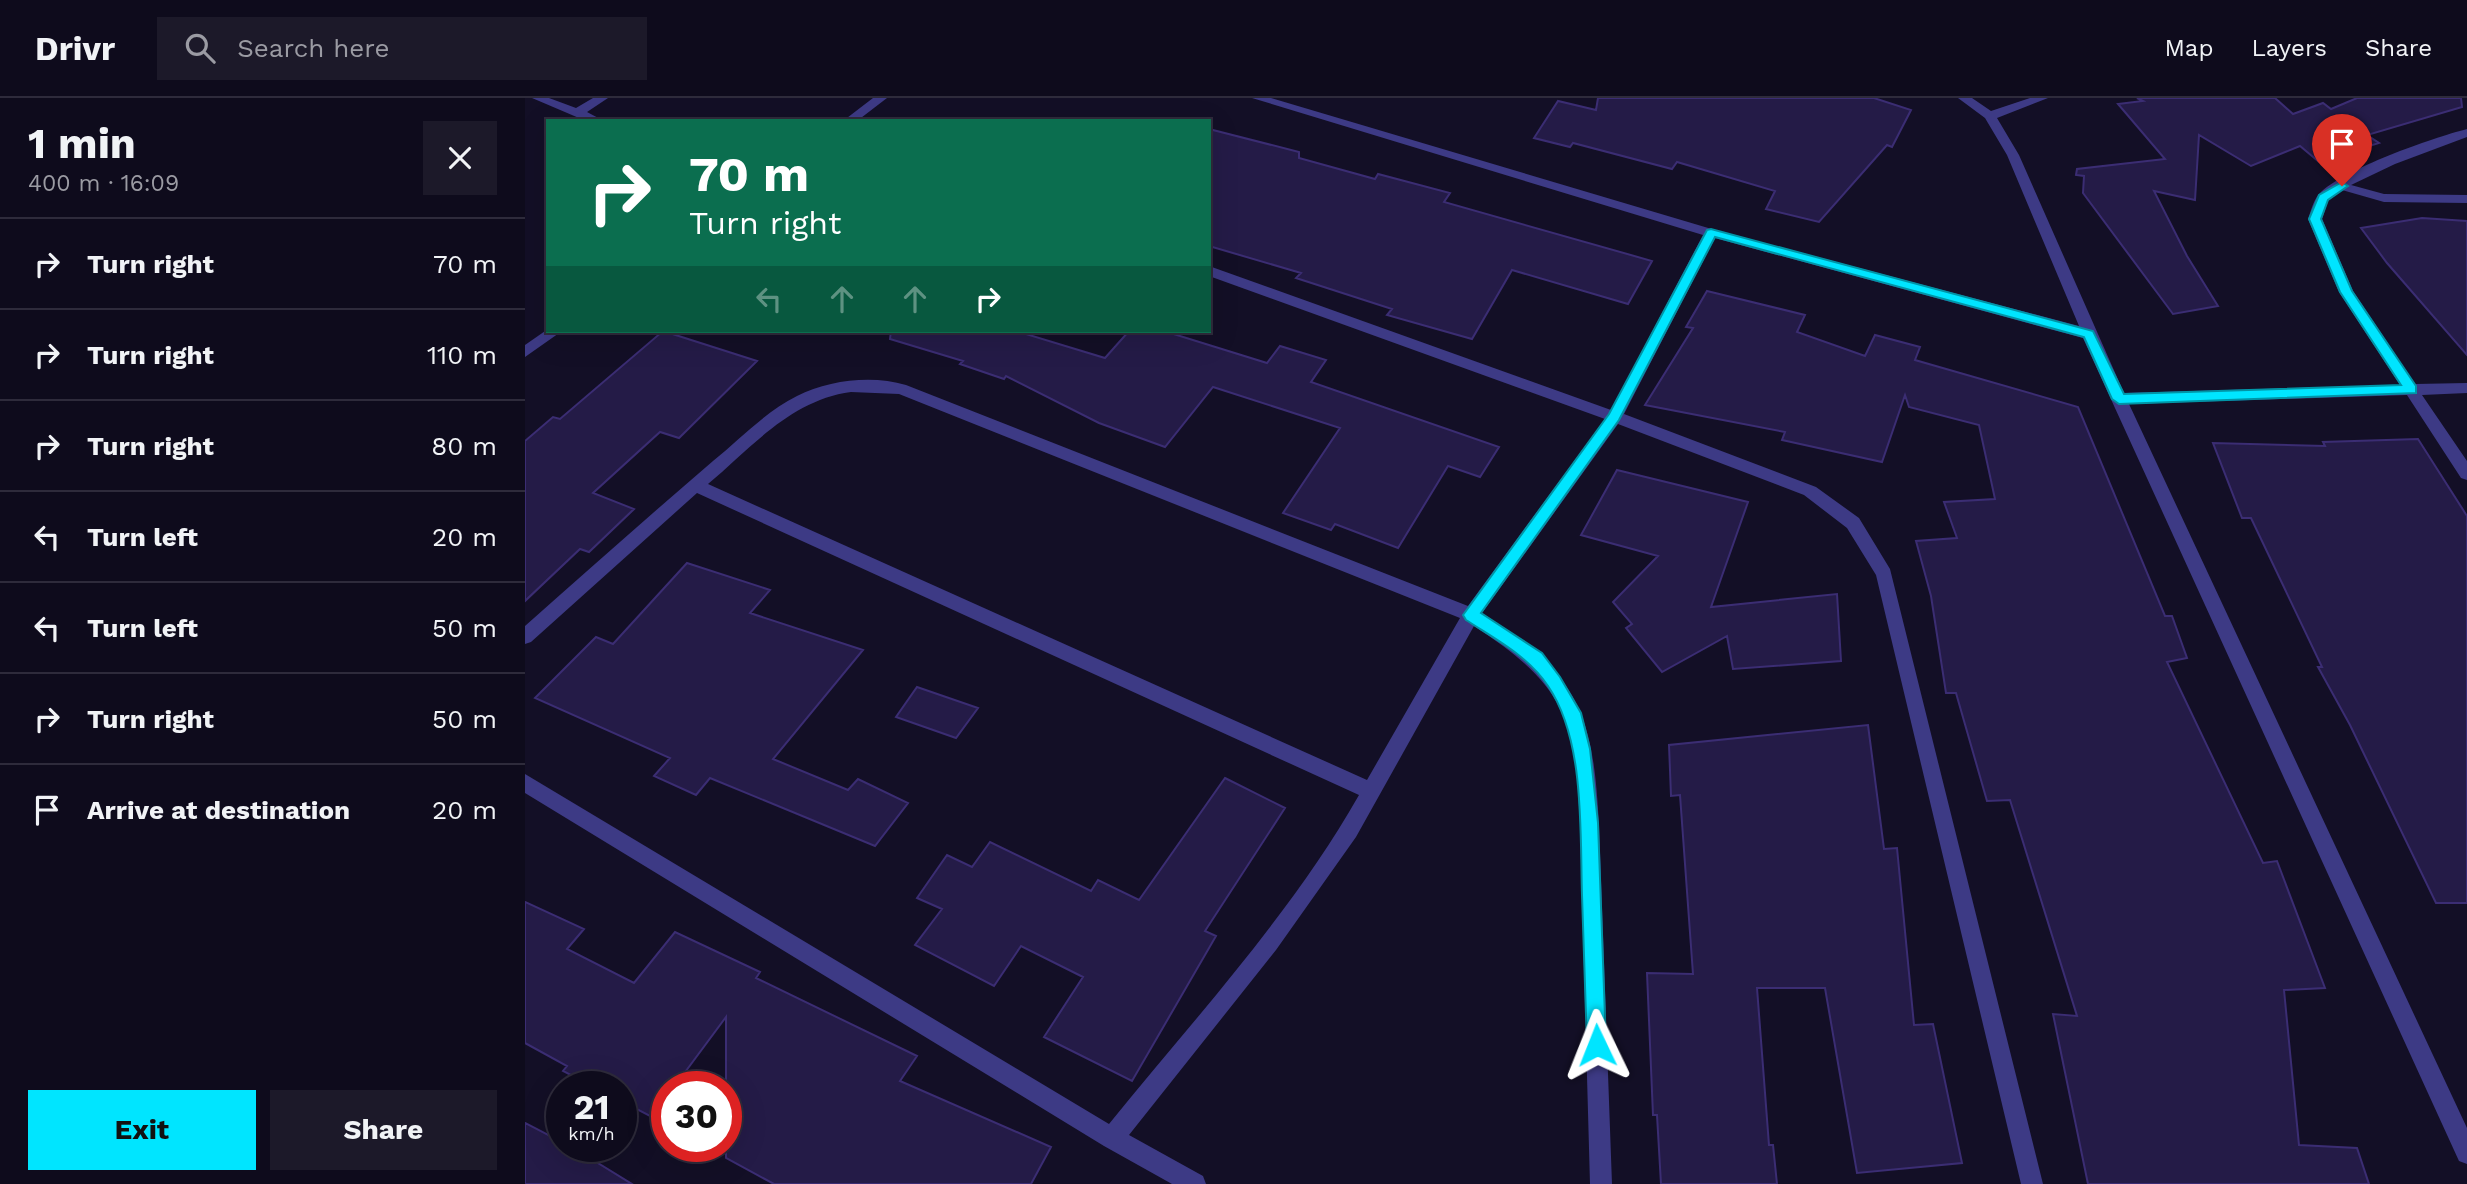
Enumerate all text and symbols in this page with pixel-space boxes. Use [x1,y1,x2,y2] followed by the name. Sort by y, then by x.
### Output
[157,17,647,80] search box
[35,29,115,68] text: Drivr
[181,29,219,67] icon: search
[237,33,390,63] text: Search here
[2165,34,2213,62] text: Map
[2251,34,2327,62] text: Layers
[2365,34,2432,62] text: Share
[2312,114,2372,186] pin
[28,119,136,168] text: 1 min
[423,121,497,195] button: close
[2323,125,2361,163] icon: arrive
[689,145,809,203] text: 70 m
[574,147,665,238] icon: right
[28,170,179,197] text: 400 m · 16:09
[689,204,841,242] text: Turn right
[28,245,66,283] icon: right
[87,249,214,279] text: Turn right
[433,249,497,279] text: 70 m
[750,280,788,318] icon: left
[823,280,861,318] icon: ahead
[896,280,934,318] icon: ahead
[969,280,1007,318] icon: right
[28,336,66,374] icon: right
[87,340,214,370] text: Turn right
[427,340,497,370] text: 110 m
[28,427,66,465] icon: right
[87,431,214,461] text: Turn right
[431,431,497,461] text: 80 m
[28,518,66,556] icon: left
[87,522,198,552] text: Turn left
[432,522,497,552] text: 20 m
[28,609,66,647] icon: left
[87,613,198,643] text: Turn left
[432,613,497,643] text: 50 m
[28,700,66,738] icon: right
[87,704,214,734] text: Turn right
[432,704,497,734] text: 50 m
[28,791,66,829] icon: arrive
[87,795,350,825] text: Arrive at destination
[432,795,497,825] text: 20 m
[1560,1008,1634,1082] position arrow
[651,1071,742,1162] speed limit sign: 30
[574,1086,609,1128] text: 21
[28,1090,256,1170] button: Exit
[270,1090,497,1170] button: Share
[568,1123,615,1144] text: km/h

